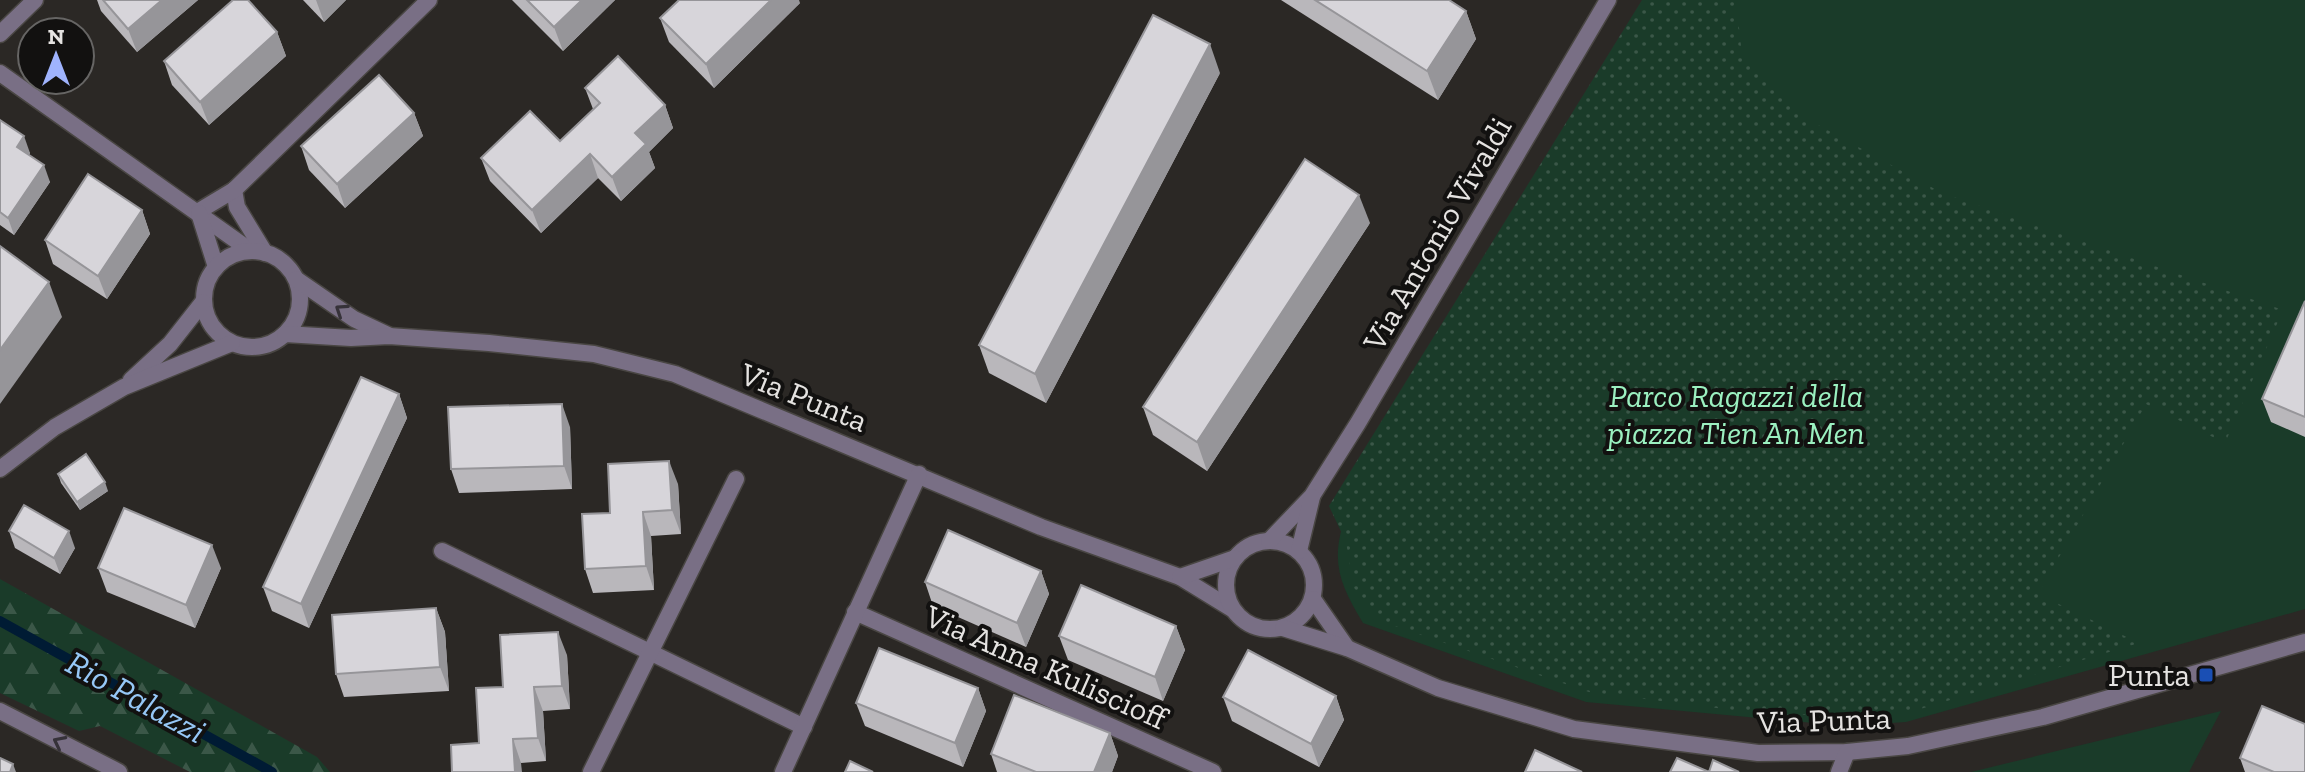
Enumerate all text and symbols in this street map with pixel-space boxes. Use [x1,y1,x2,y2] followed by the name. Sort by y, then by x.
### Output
[16,16,96,96] north arrow
[48,23,65,50] text: N
[1354,110,1519,358] street label: Via Antonio Vivaldi
[336,305,350,320] one-way arrow
[734,354,873,440] street label: Via Punta
[1606,377,1865,452] park label: Parco Ragazzi della piazza Tien An Men
[918,596,1175,738] street label: Via Anna Kuliscioff
[59,642,213,752] water label: Rio Palazzi
[2108,656,2190,694] place label: Punta
[2197,666,2215,684] marker: Punta
[1755,699,1892,741] street label: Via Punta
[53,736,68,751] one-way arrow

